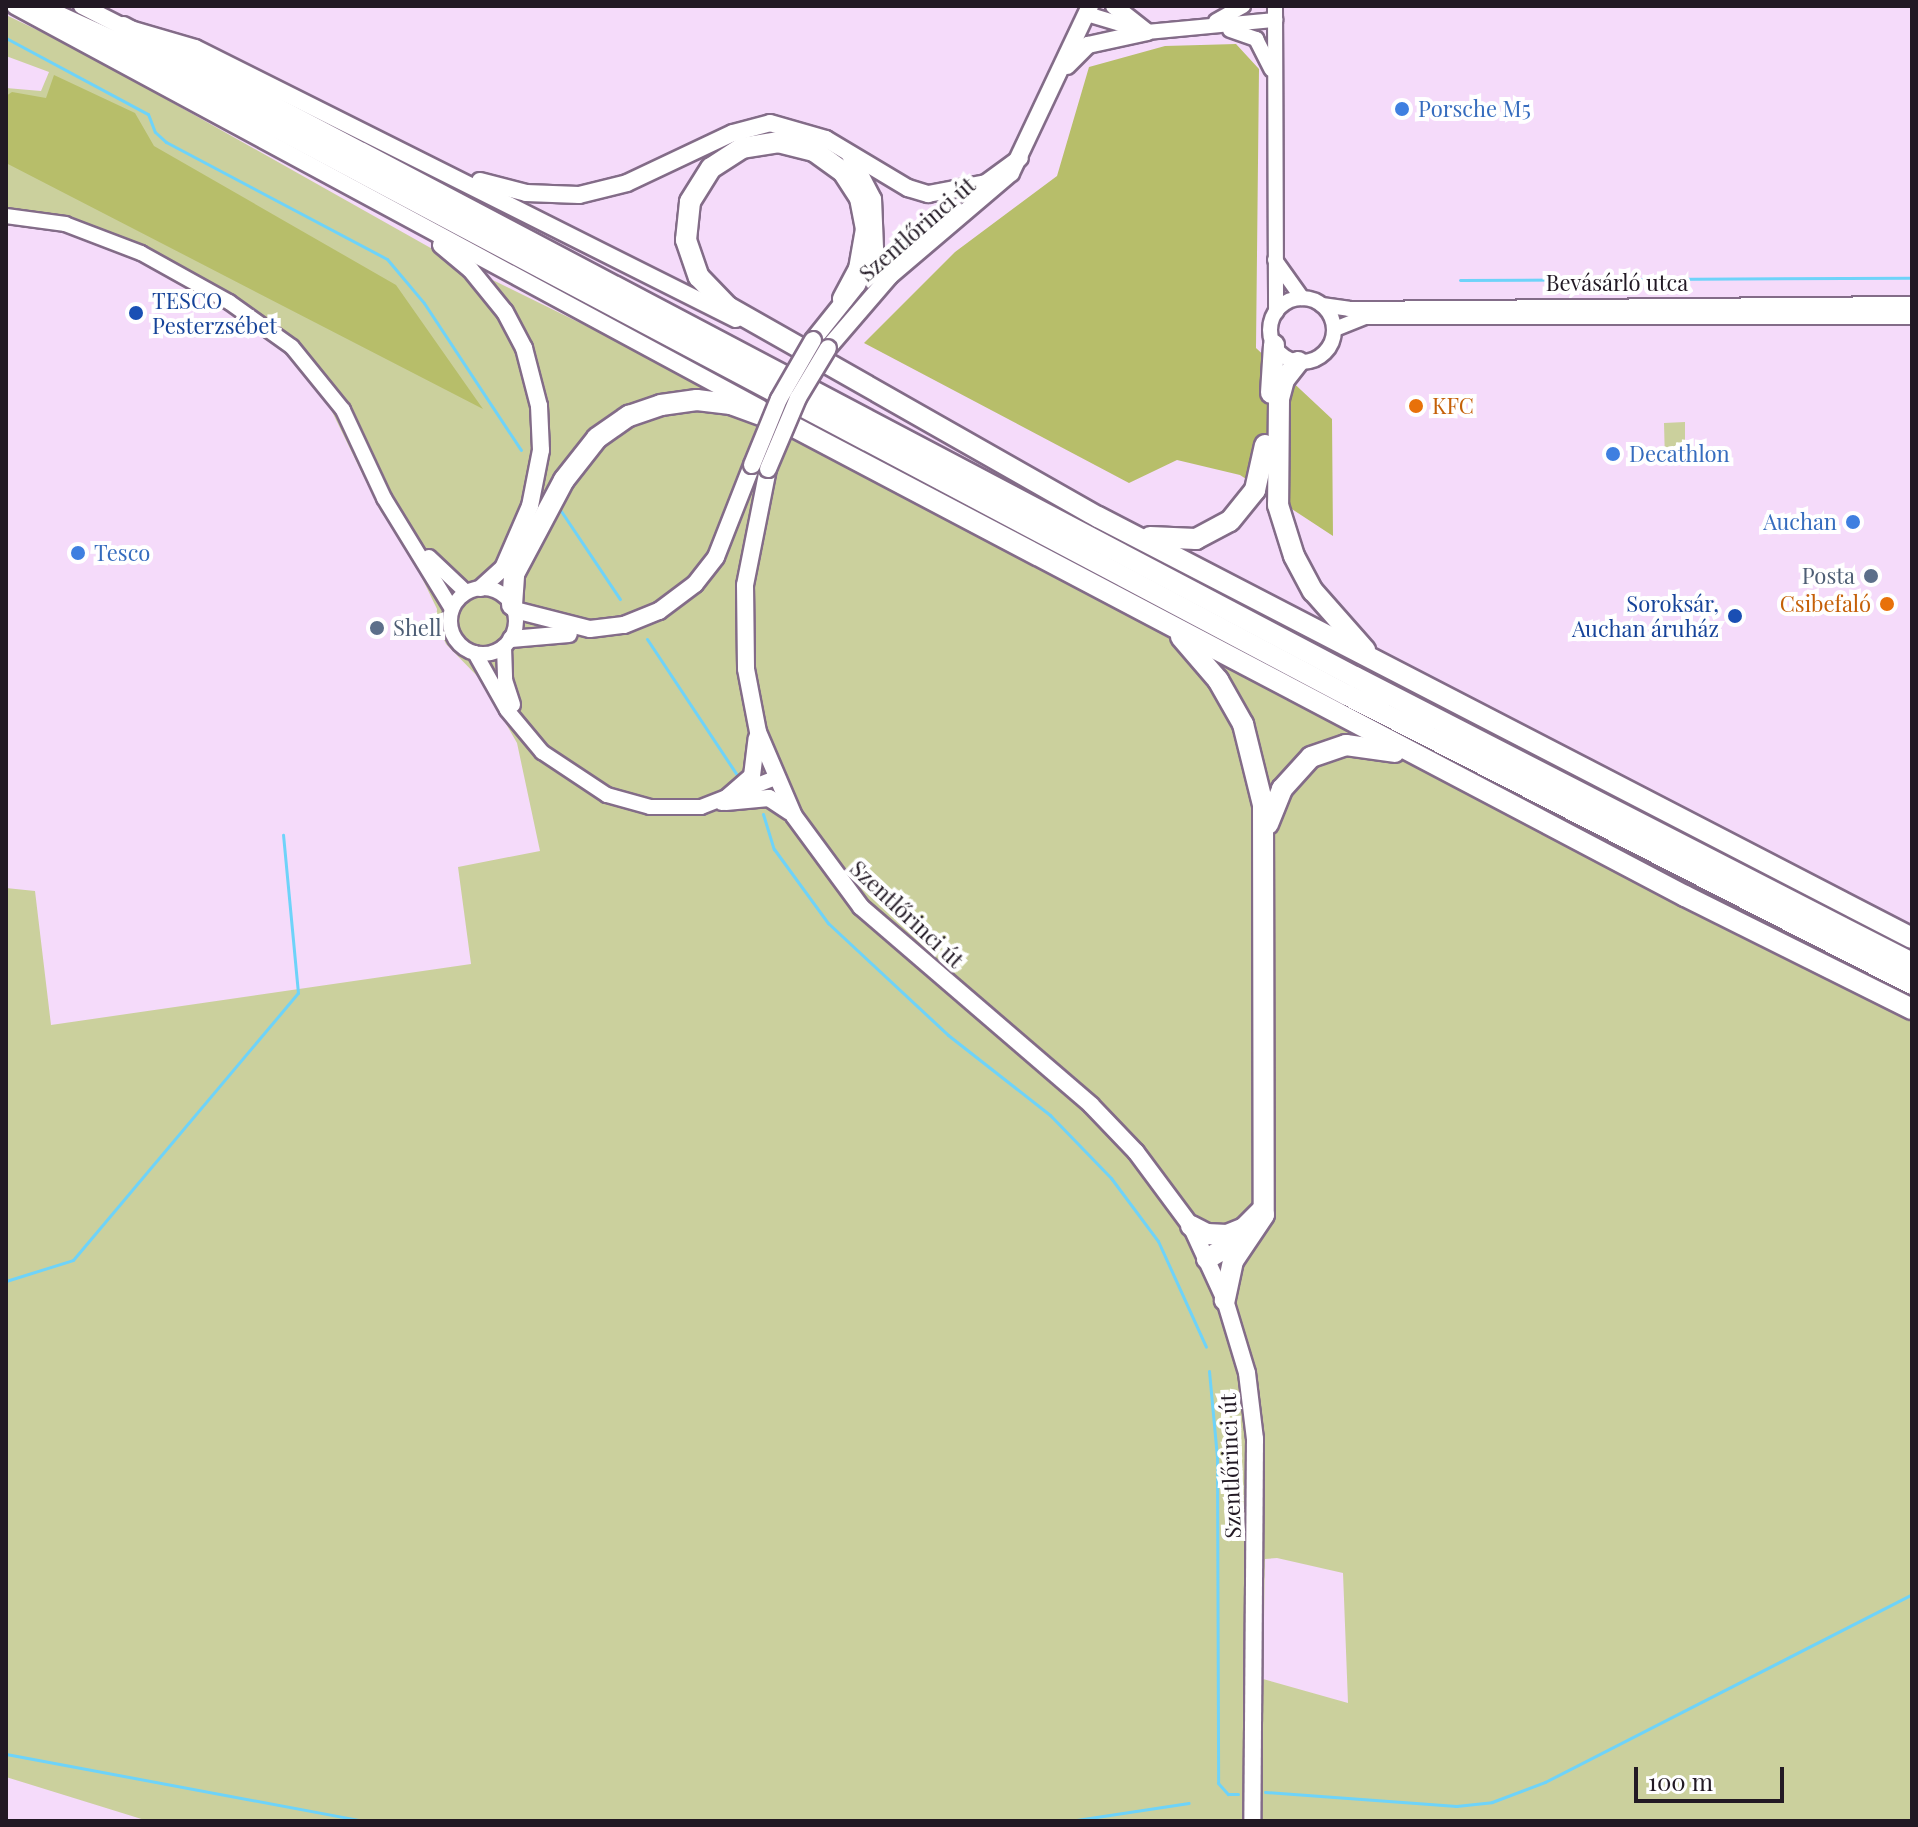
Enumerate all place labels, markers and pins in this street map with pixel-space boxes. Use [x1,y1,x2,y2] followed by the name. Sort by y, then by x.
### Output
[1418,96,1531,122] place label: Porsche M5
[1393,100,1411,118] marker: Porsche M5
[152,287,277,338] place label: TESCO Pesterzsébet
[127,304,145,322] marker: TESCO Pesterzsébet
[1432,393,1474,419] place label: KFC
[1407,397,1425,415] marker: KFC
[1629,441,1730,467] place label: Decathlon
[1604,445,1622,463] marker: Decathlon
[1763,509,1837,535] place label: Auchan
[1844,513,1862,531] marker: Auchan
[94,540,150,566] place label: Tesco
[69,544,87,562] marker: Tesco
[1802,563,1855,589] place label: Posta
[1862,567,1880,585] marker: Posta
[1572,590,1719,642] place label: Soroksár, Auchan áruház
[1780,591,1871,617] place label: Csibefaló
[1878,595,1896,613] marker: Csibefaló
[1726,607,1744,625] marker: Soroksár, Auchan áruház
[393,615,442,641] place label: Shell
[368,619,386,637] marker: Shell

